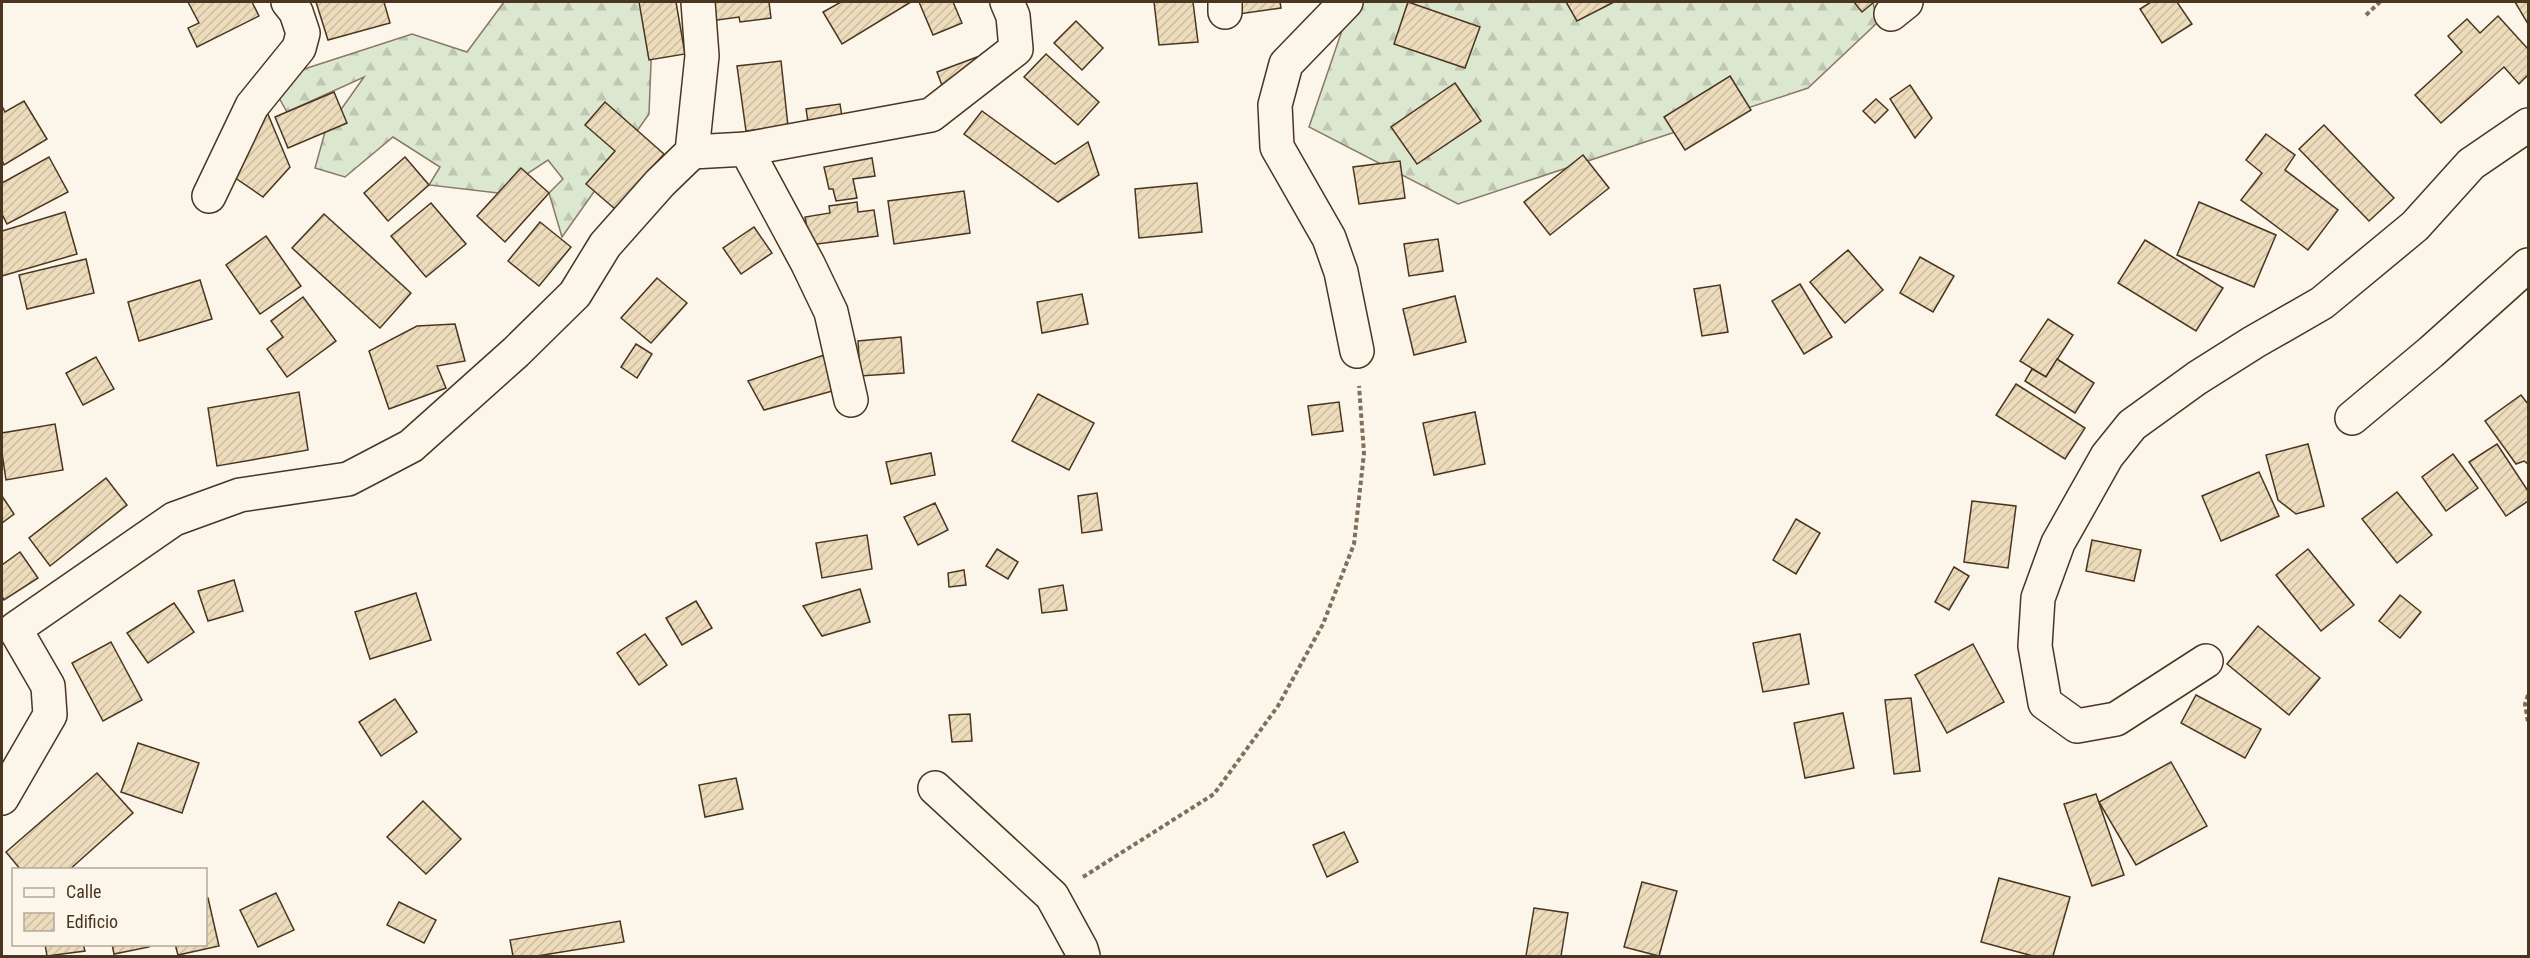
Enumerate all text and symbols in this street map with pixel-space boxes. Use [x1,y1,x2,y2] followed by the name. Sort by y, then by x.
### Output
[12,868,207,946] legend
[66,881,102,902] text: Calle
[66,911,118,932] text: Edificio

